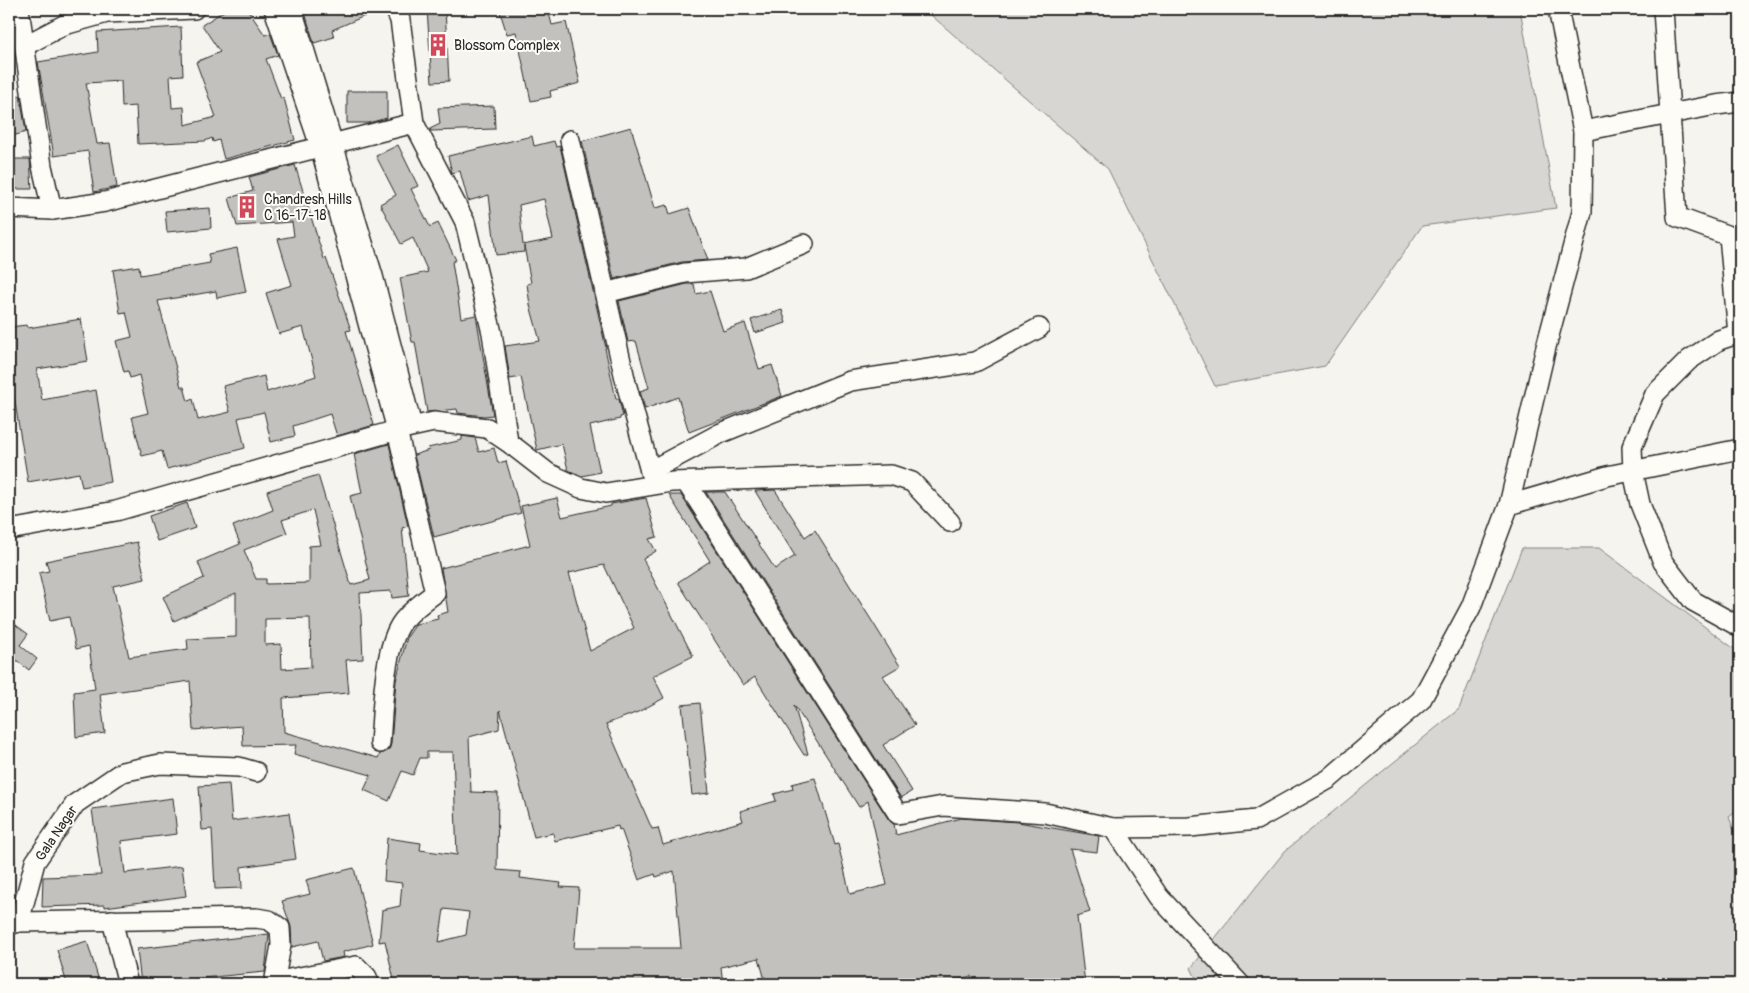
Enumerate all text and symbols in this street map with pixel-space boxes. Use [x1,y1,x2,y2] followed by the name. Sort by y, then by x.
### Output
[425,32,451,58] building icon: Blossom Complex
[454,37,560,54] place label: Blossom Complex
[264,191,353,224] place label: Chandresh Hills C 16-17-18
[234,194,260,220] building icon: Chandresh Hills C 16-17-18
[32,802,81,864] street label: Gala Nagar

